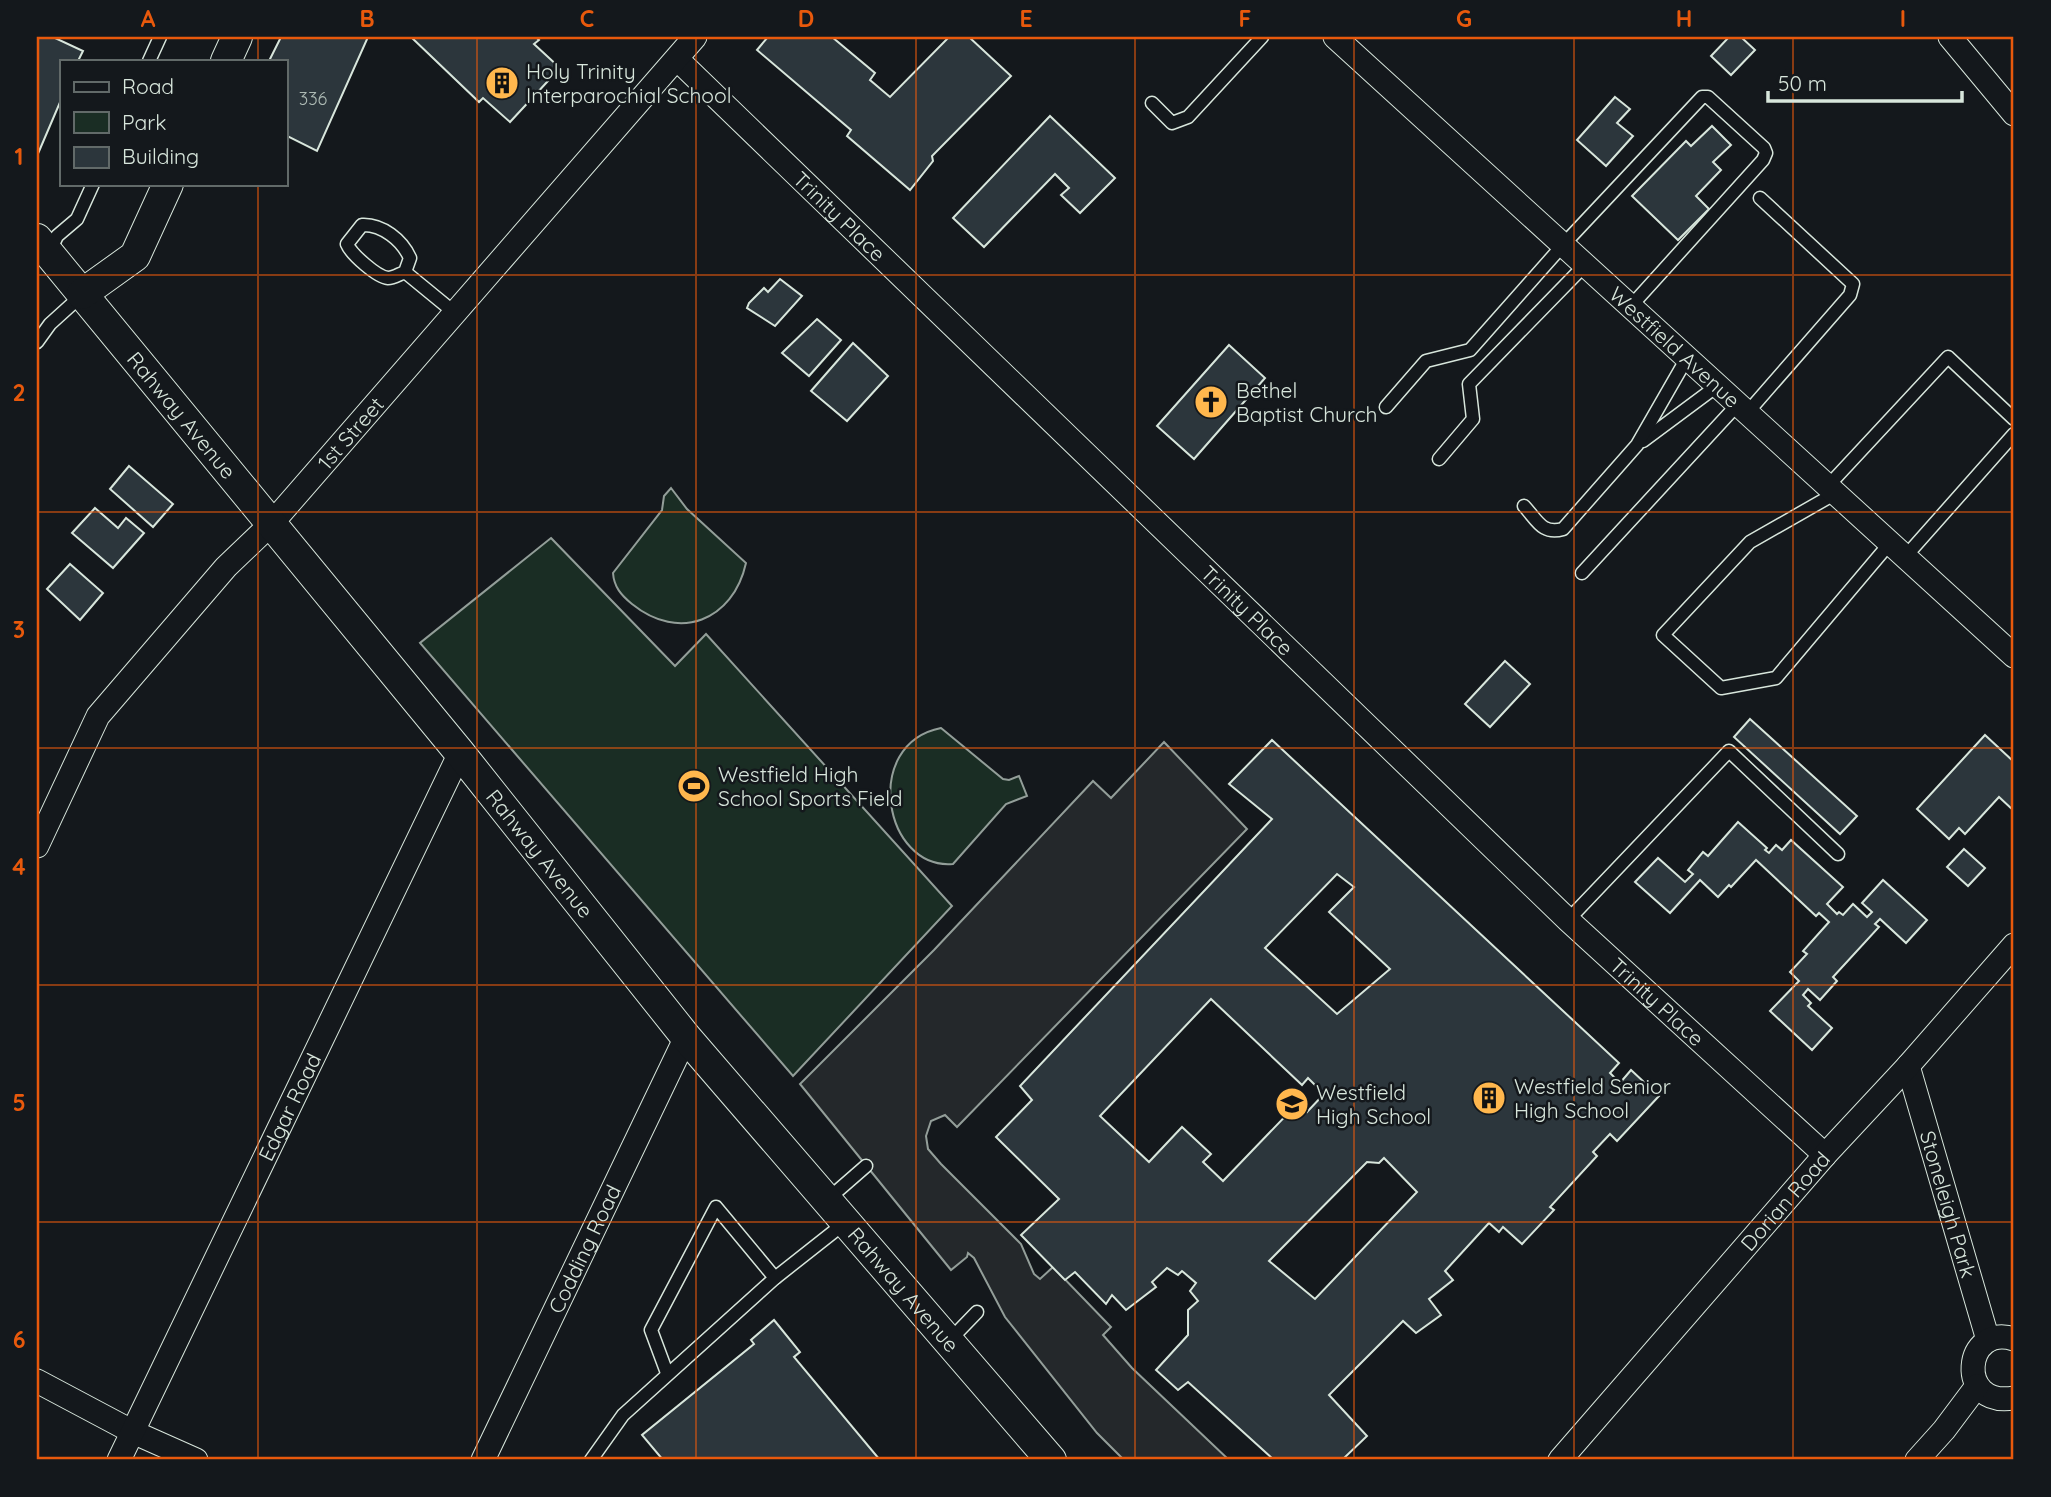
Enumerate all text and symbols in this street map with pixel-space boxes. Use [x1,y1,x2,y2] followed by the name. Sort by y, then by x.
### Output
[141,4,156,33] text: A
[359,4,375,33] text: B
[580,4,594,33] text: C
[798,4,814,33] text: D
[1019,4,1033,33] text: E
[1239,4,1251,33] text: F
[1456,4,1472,33] text: G
[1676,4,1692,33] text: H
[1900,4,1906,33] text: I
[526,58,732,108] place label: Holy Trinity Interparochial School
[60,60,287,186] legend
[1768,60,1962,104] scale bar
[483,64,521,102] building icon: Holy Trinity Interparochial School
[1778,70,1827,96] text: 50 m
[122,73,174,99] text: Road
[299,87,328,110] house number: 336
[122,109,166,135] text: Park
[15,142,23,171] text: 1
[122,143,199,169] text: Building
[788,166,891,267] street label: Trinity Place
[1604,281,1746,413] street label: Westfield Avenue
[122,346,242,484] street label: Rahway Avenue
[1236,377,1377,427] place label: Bethel Baptist Church
[12,378,26,407] text: 2
[1192,383,1230,421] church icon: Bethel Baptist Church
[312,391,389,475] street label: 1st Street
[1196,560,1299,661] street label: Trinity Place
[13,615,25,644] text: 3
[718,761,903,811] place label: Westfield High School Sports Field
[675,767,713,805] sports icon: Westfield High School Sports Field
[481,784,599,923] street label: Rahway Avenue
[12,852,26,881] text: 4
[1605,952,1710,1051] street label: Trinity Place
[252,1049,326,1165] street label: Edgar Road
[1514,1073,1671,1123] place label: Westfield Senior High School
[1316,1079,1431,1129] place label: Westfield High School
[1470,1079,1508,1117] building icon: Westfield Senior High School
[1273,1085,1311,1123] school or university icon: Westfield High School
[12,1088,26,1117] text: 5
[1915,1128,1982,1281] street label: Stoneleigh Park
[1735,1146,1835,1256] street label: Dorian Road
[542,1181,626,1318] street label: Codding Road
[843,1221,965,1357] street label: Rahway Avenue
[13,1325,25,1354] text: 6

